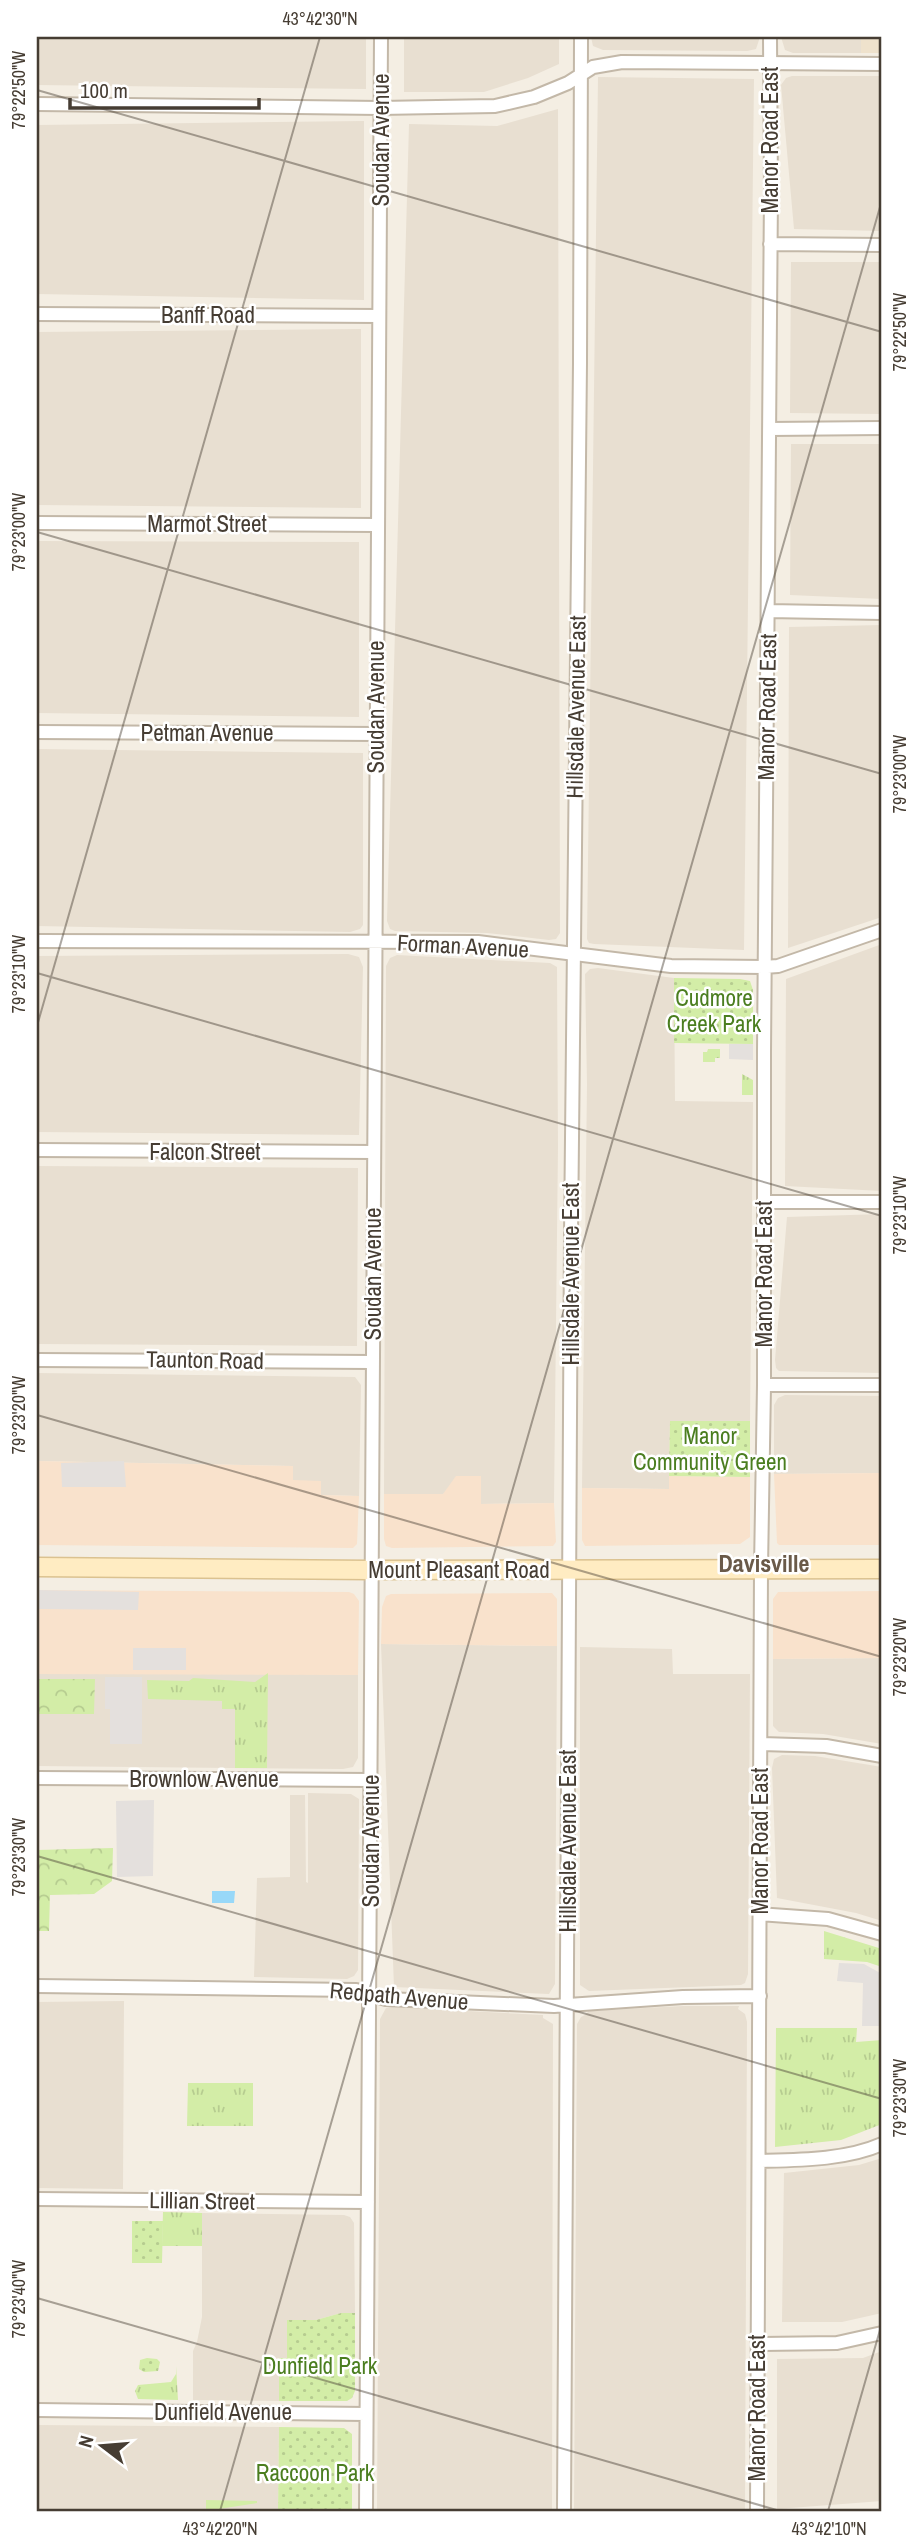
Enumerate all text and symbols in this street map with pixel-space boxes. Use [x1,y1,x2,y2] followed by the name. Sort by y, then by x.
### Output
[282,6,358,31] text: 43°42'30"N
[6,51,31,129] text: 79°22'50"W
[70,66,259,110] scale bar
[754,67,785,213] street label: Manor Road East
[365,74,396,206] street label: Soudan Avenue
[80,76,128,105] text: 100 m
[887,293,912,371] text: 79°22'50"W
[161,299,255,330] street label: Banff Road
[6,493,31,571] text: 79°23'00"W
[147,508,267,539] street label: Marmot Street
[558,615,593,799] street label: Hillsdale Avenue East
[750,633,783,781] street label: Manor Road East
[360,641,391,773] street label: Soudan Avenue
[141,717,273,748] street label: Petman Avenue
[887,735,912,813] text: 79°23'00"W
[396,927,530,964] street label: Forman Avenue
[6,935,31,1013] text: 79°23'10"W
[667,982,762,1039] park label: Cudmore Creek Park
[149,1136,261,1167] street label: Falcon Street
[887,1176,912,1254] text: 79°23'10"W
[555,1182,586,1366] street label: Hillsdale Avenue East
[748,1201,779,1347] street label: Manor Road East
[357,1208,388,1340] street label: Soudan Avenue
[146,1343,264,1376] street label: Taunton Road
[6,1376,31,1454] text: 79°23'20"W
[633,1420,787,1477] park label: Manor Community Green
[719,1547,809,1579] district label: Davisville
[368,1554,550,1585] street label: Mount Pleasant Road
[887,1618,912,1696] text: 79°23'20"W
[552,1749,583,1933] street label: Hillsdale Avenue East
[129,1763,279,1794] street label: Brownlow Avenue
[744,1768,775,1914] street label: Manor Road East
[355,1775,386,1907] street label: Soudan Avenue
[6,1818,31,1896] text: 79°23'30"W
[328,1974,470,2017] street label: Redpath Avenue
[887,2059,912,2137] text: 79°23'30"W
[149,2184,255,2217] street label: Lillian Street
[6,2260,31,2338] text: 79°23'40"W
[741,2335,772,2481] street label: Manor Road East
[263,2350,378,2381] park label: Dunfield Park
[154,2396,292,2427] street label: Dunfield Avenue
[66,2412,136,2482] north arrow
[72,2432,100,2450] text: N
[256,2457,375,2488] park label: Raccoon Park
[182,2516,258,2541] text: 43°42'20"N
[791,2516,867,2541] text: 43°42'10"N

